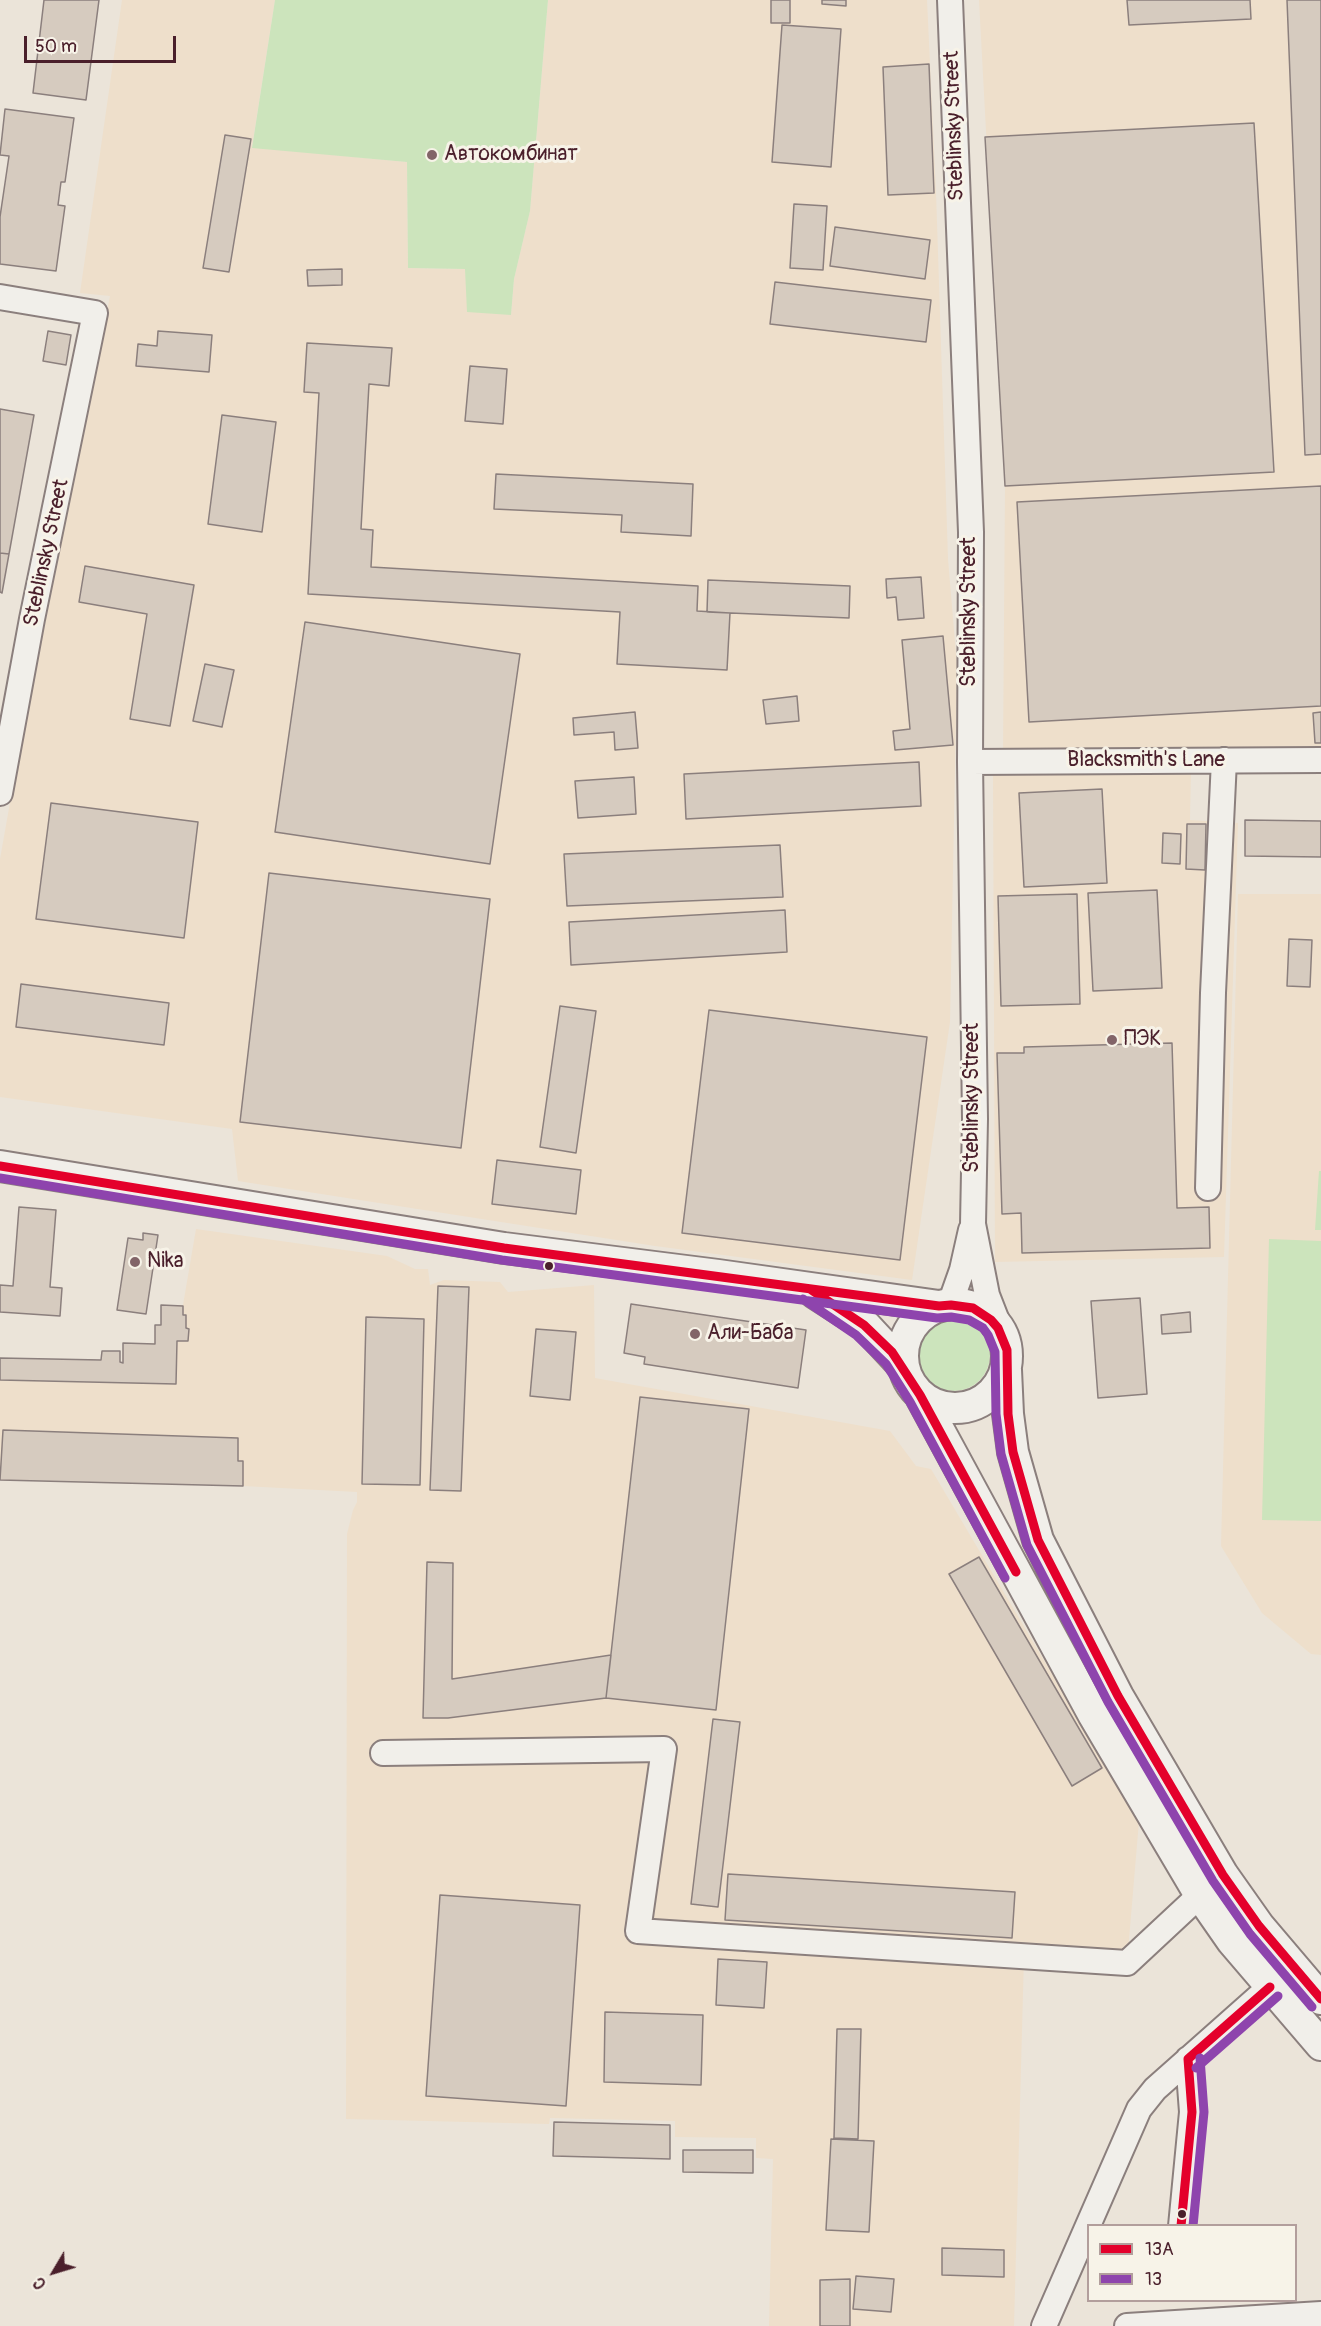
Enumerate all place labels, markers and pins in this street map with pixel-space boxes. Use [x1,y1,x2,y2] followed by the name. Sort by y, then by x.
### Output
[444,142,578,168] place label: Автокомбинат
[425,148,439,162] marker: Автокомбинат
[1124,1027,1161,1053] place label: ПЭК
[1105,1033,1119,1047] marker: ПЭК
[147,1249,183,1275] place label: Nika
[128,1255,142,1269] marker: Nika
[543,1260,555,1272] unlabelled marker
[707,1321,794,1347] place label: Али-Баба
[688,1327,702,1341] marker: Али-Баба
[1176,2208,1188,2220] unlabelled marker

